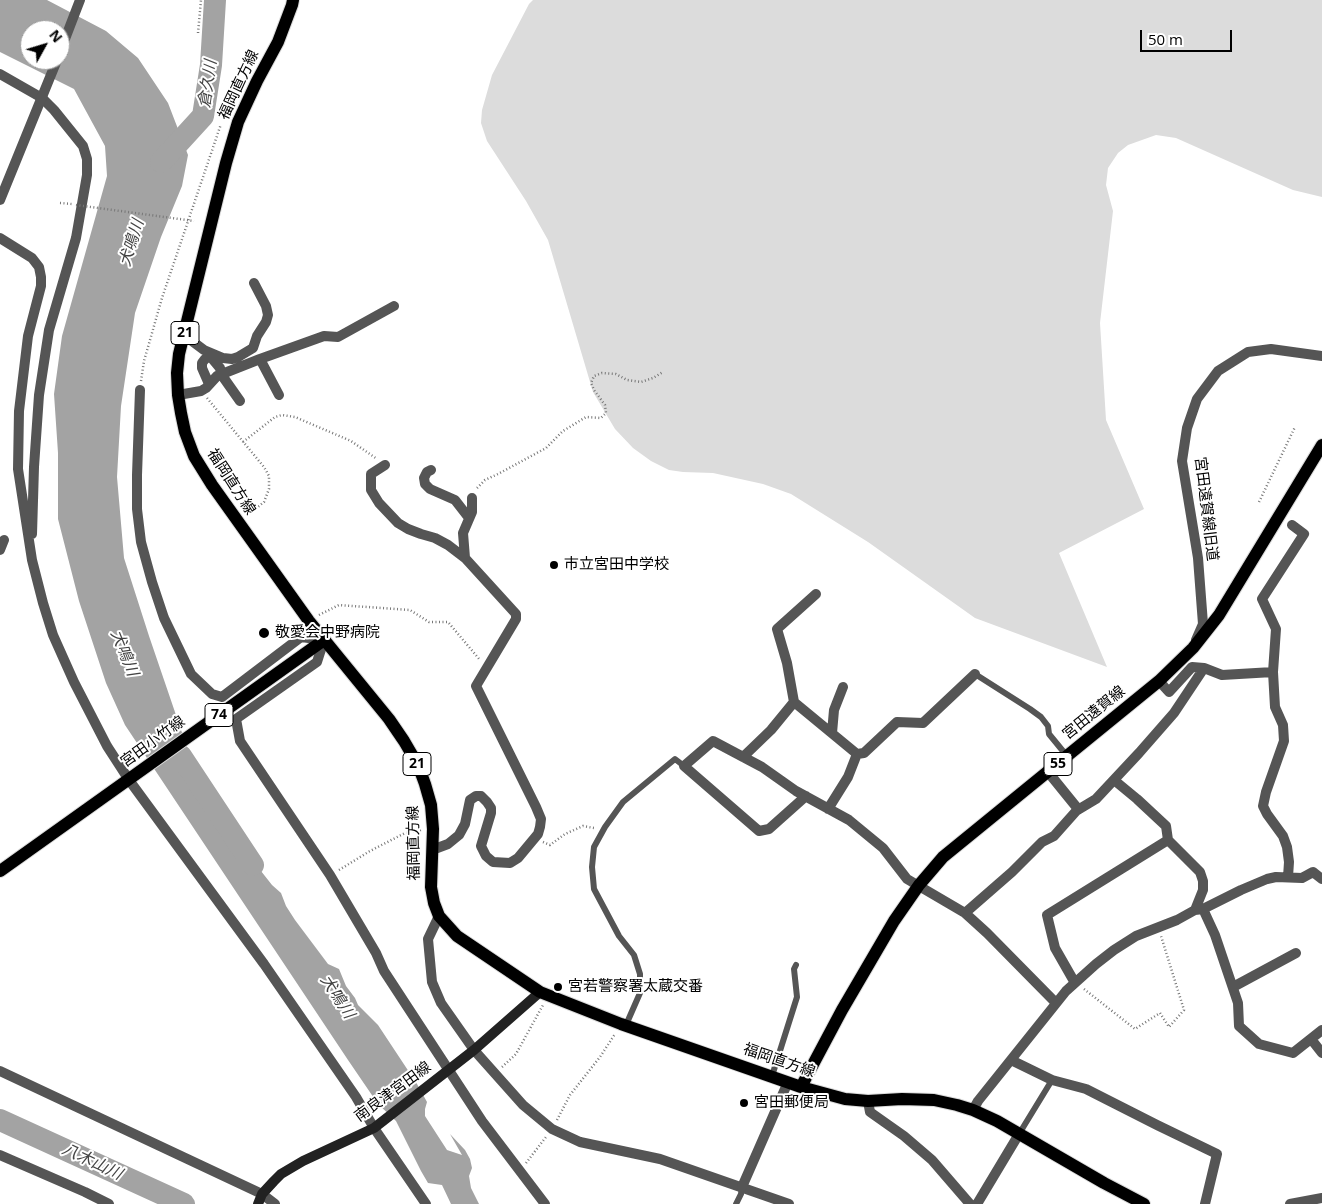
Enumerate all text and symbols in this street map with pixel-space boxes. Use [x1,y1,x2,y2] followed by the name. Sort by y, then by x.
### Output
[20,20,70,70] north arrow
[1142,20,1234,52] scale bar
[45,25,67,46] text: N
[1148,29,1183,49] text: 50 m
[215,47,263,123] street label: 福岡直方線
[195,59,221,109] water label: 倉久川
[116,217,148,269] water label: 犬鳴川
[171,322,199,344] road number: 21
[203,446,259,518] street label: 福岡直方線
[1191,456,1221,562] street label: 宮田遠賀線旧道
[564,556,669,574] place label: 市立宮田中学校
[548,559,560,571] marker: 市立宮田中学校
[275,624,380,642] place label: 敬愛会中野病院
[257,626,271,640] marker: 敬愛会中野病院
[106,627,142,679] water label: 犬鳴川
[1059,682,1129,744] street label: 宮田遠賀線
[205,704,233,726] road number: 74
[117,713,189,771] street label: 宮田小竹線
[403,752,431,776] road number: 21
[1044,752,1072,776] road number: 55
[404,805,424,881] street label: 福岡直方線
[316,972,358,1022] water label: 犬鳴川
[568,978,703,996] place label: 宮若警察署太蔵交番
[552,981,564,993] marker: 宮若警察署太蔵交番
[741,1040,817,1082] street label: 福岡直方線
[351,1058,435,1126] street label: 南良津宮田線
[754,1094,829,1112] place label: 宮田郵便局
[738,1097,750,1109] marker: 宮田郵便局
[59,1140,125,1184] water label: 八木山川

